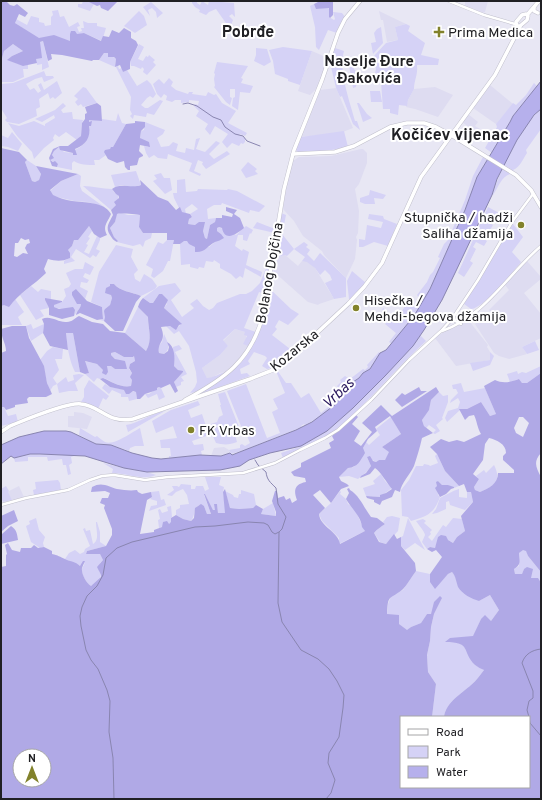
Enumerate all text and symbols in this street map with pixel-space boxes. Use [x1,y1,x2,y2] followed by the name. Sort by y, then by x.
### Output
[222,23,274,43] district label: Pobrđe
[448,25,533,42] place label: Prima Medica
[433,26,445,38] marker: Prima Medica
[324,53,414,89] district label: Naselje Đure Đakovića
[391,126,509,146] district label: Kočićev vijenac
[404,210,513,243] place label: Stupnička / hadži Saliha džamija
[516,220,526,230] marker: Stupnička / hadži Saliha džamija
[253,221,288,325] street label: Bolanog Dojčina
[364,293,506,326] place label: Hisečka / Mehdi-begova džamija
[351,303,361,313] marker: Hisečka / Mehdi-begova džamija
[267,326,323,376] street label: Kozarska
[319,374,359,414] water label: Vrbas
[199,423,255,440] place label: FK Vrbas
[186,425,196,435] marker: FK Vrbas
[400,716,530,788] legend
[436,725,464,741] text: Road
[436,745,461,761] text: Park
[12,748,52,788] north arrow
[28,752,36,766] text: N
[436,765,468,781] text: Water

